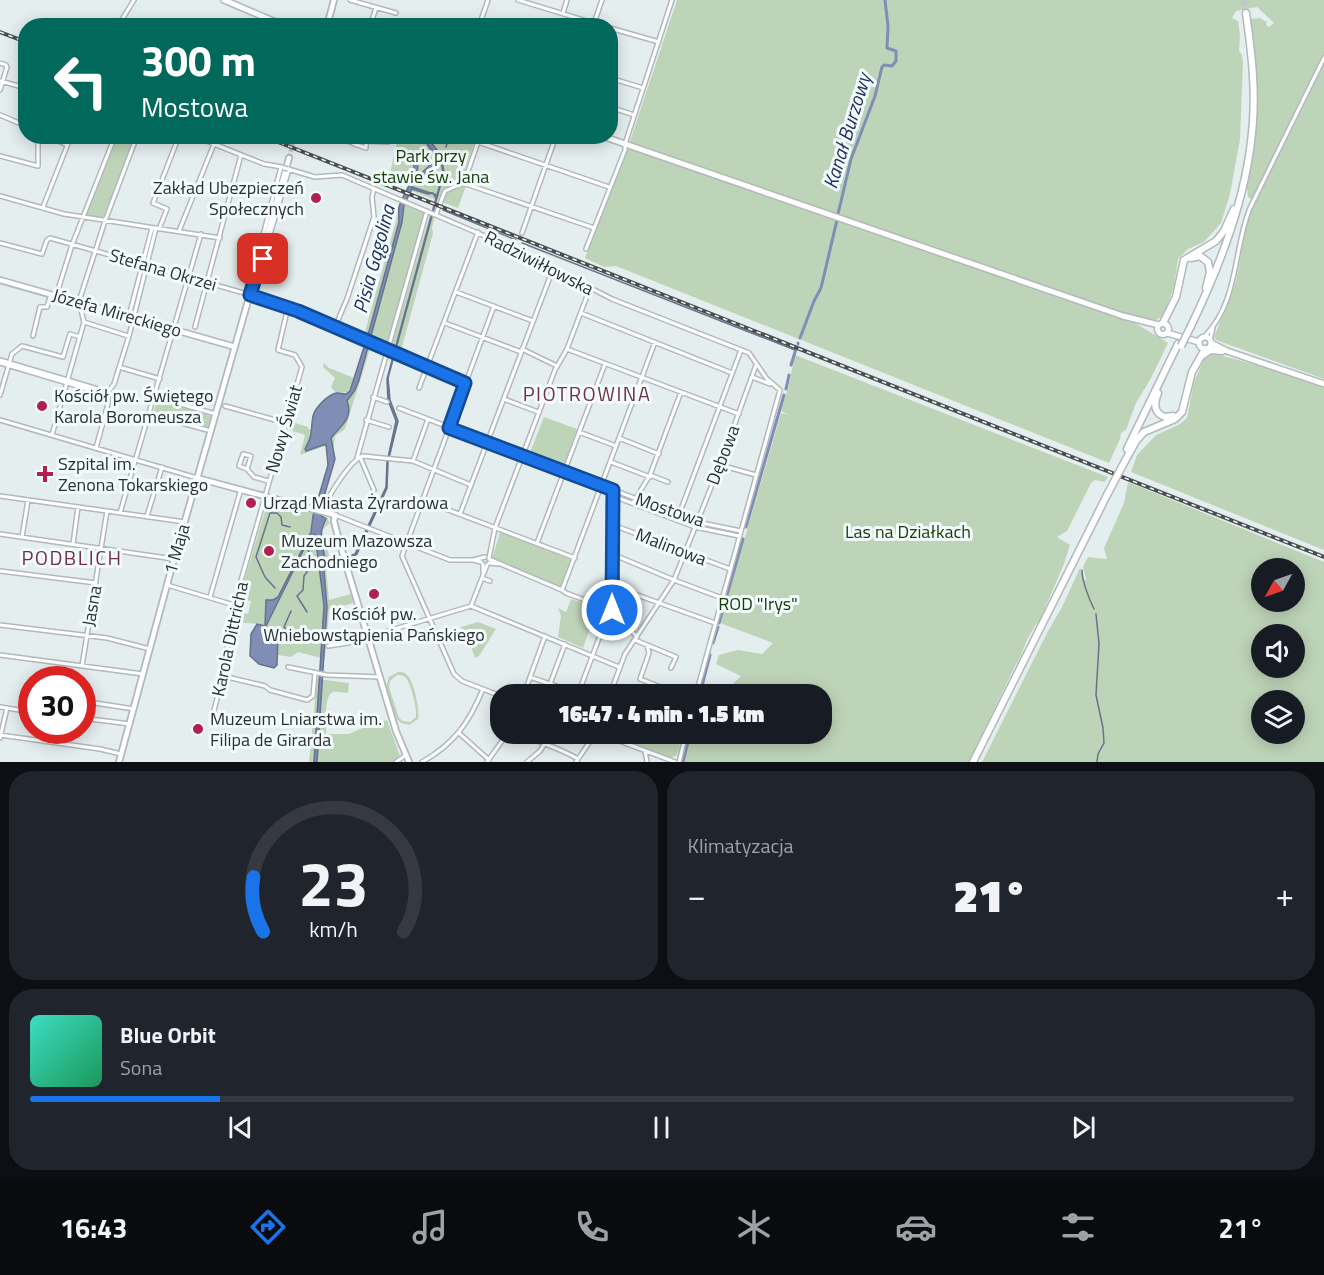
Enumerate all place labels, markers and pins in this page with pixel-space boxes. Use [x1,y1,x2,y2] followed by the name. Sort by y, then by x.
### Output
[153,174,304,222] place label: Zakład Ubezpieczeń Społecznych
[309,191,323,205] marker: Zakład Ubezpieczeń Społecznych
[237,233,288,284] pin
[54,382,214,430] place label: Kościół pw. Świętego Karola Boromeusza
[35,399,49,413] marker: Kościół pw. Świętego Karola Boromeusza
[58,450,208,498] place label: Szpital im. Zenona Tokarskiego
[36,465,54,483] marker: Szpital im. Zenona Tokarskiego
[263,489,448,516] place label: Urząd Miasta Żyrardowa
[244,496,258,510] marker: Urząd Miasta Żyrardowa
[281,527,432,575] place label: Muzeum Mazowsza Zachodniego
[262,544,276,558] marker: Muzeum Mazowsza Zachodniego
[367,587,381,601] marker: Kościół pw. Wniebowstąpienia Pańskiego
[263,600,485,648] place label: Kościół pw. Wniebowstąpienia Pańskiego
[210,705,382,753] place label: Muzeum Lniarstwa im. Filipa de Girarda
[191,722,205,736] marker: Muzeum Lniarstwa im. Filipa de Girarda

